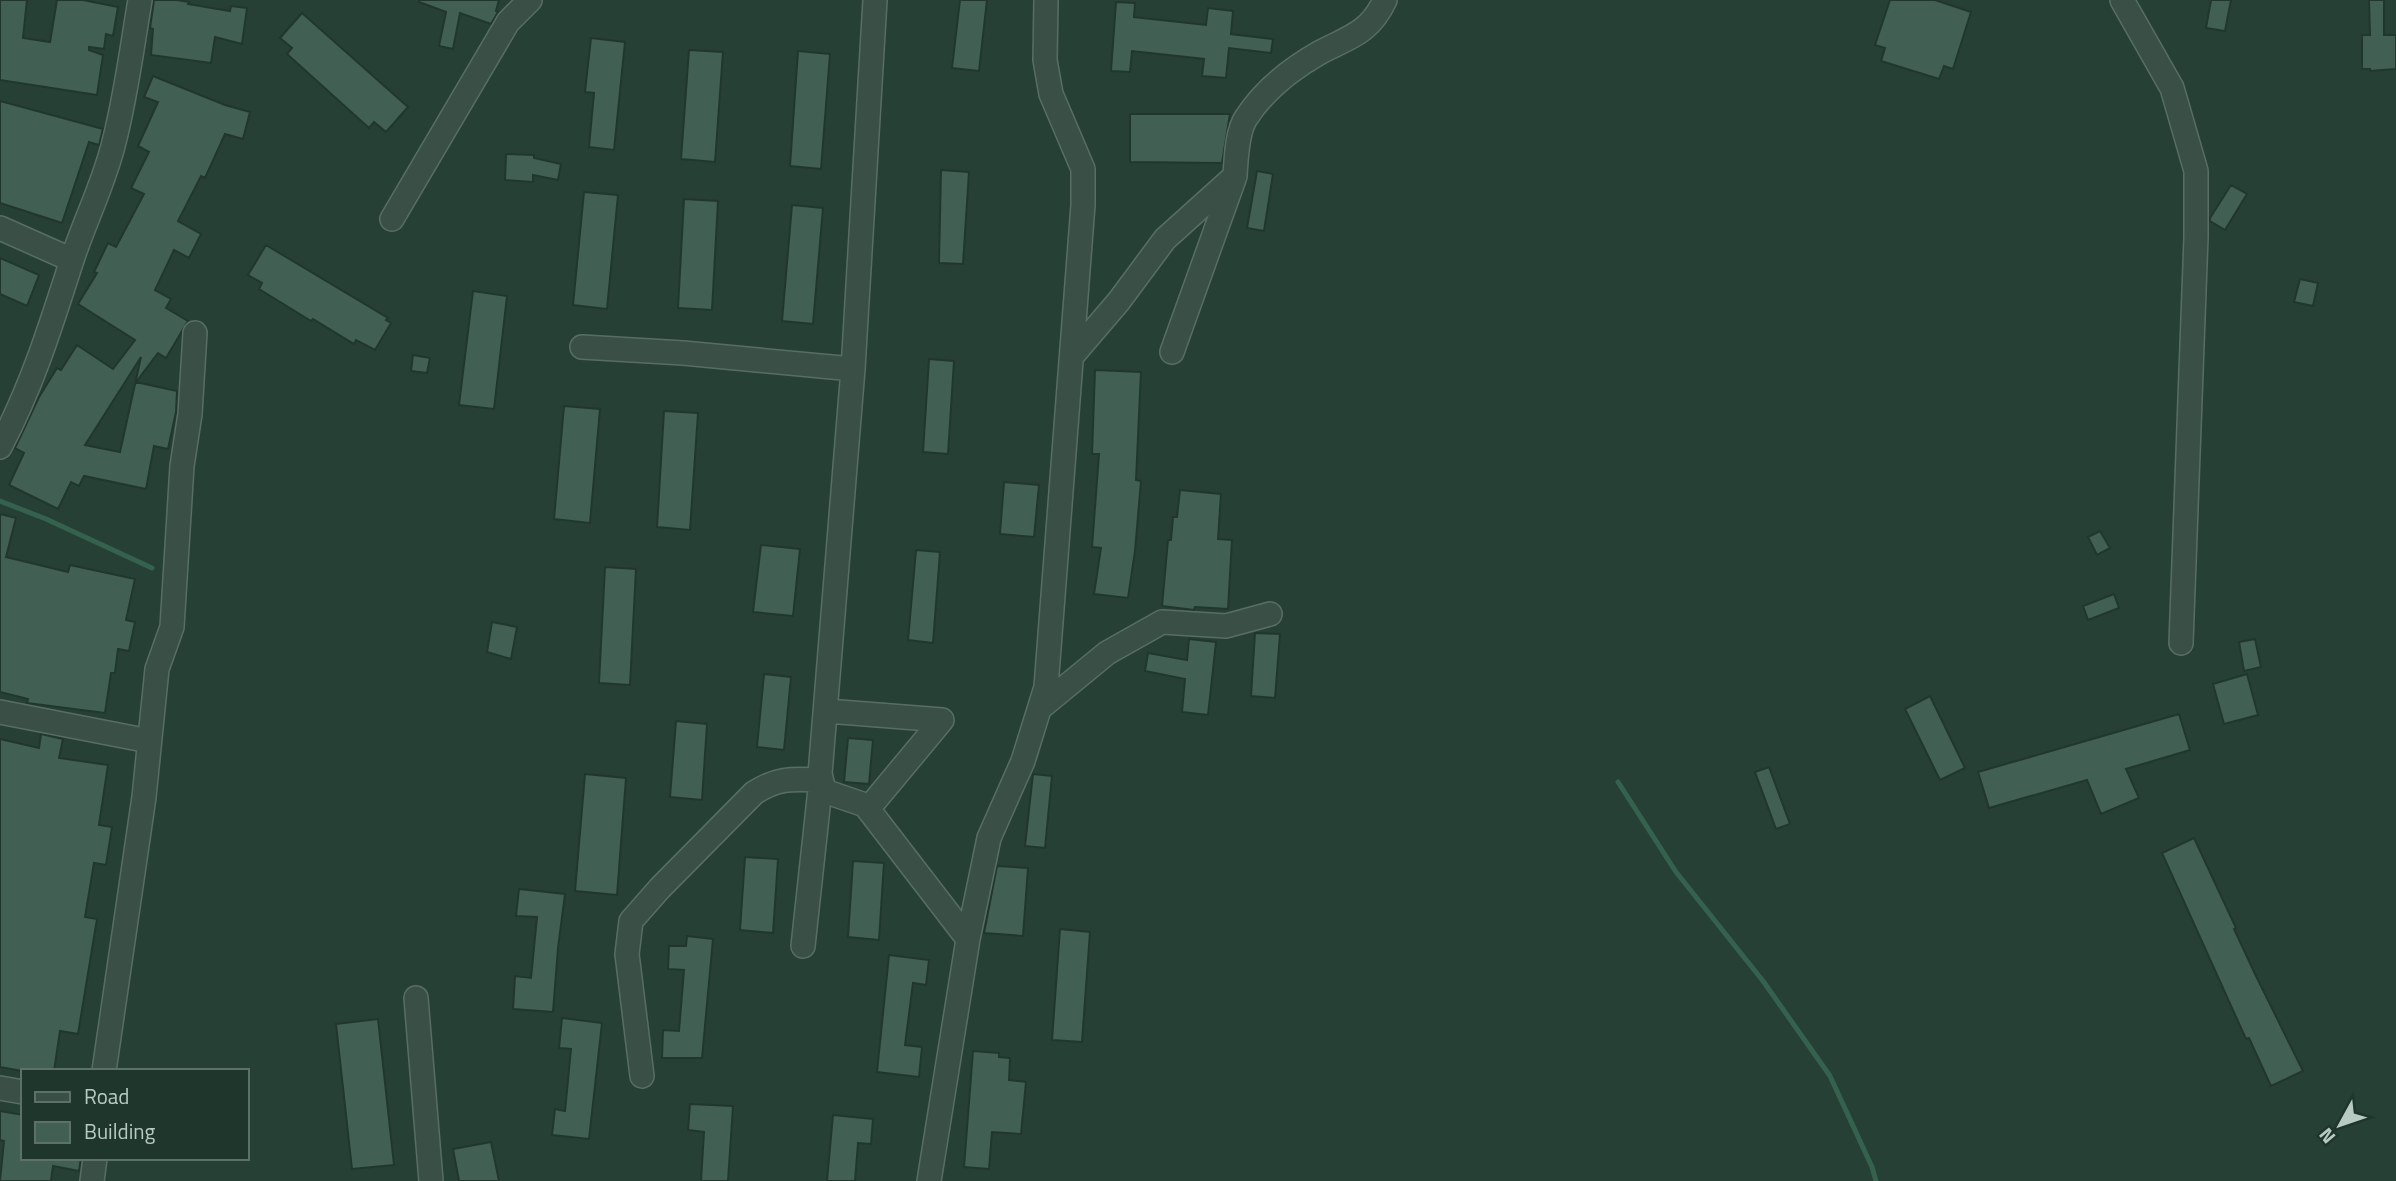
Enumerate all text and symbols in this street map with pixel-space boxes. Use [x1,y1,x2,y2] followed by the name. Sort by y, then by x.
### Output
[21,1069,248,1160] legend
[84,1080,129,1112] text: Road
[2305,1090,2375,1160] north arrow
[84,1115,156,1147] text: Building
[2311,1122,2342,1151] text: N

